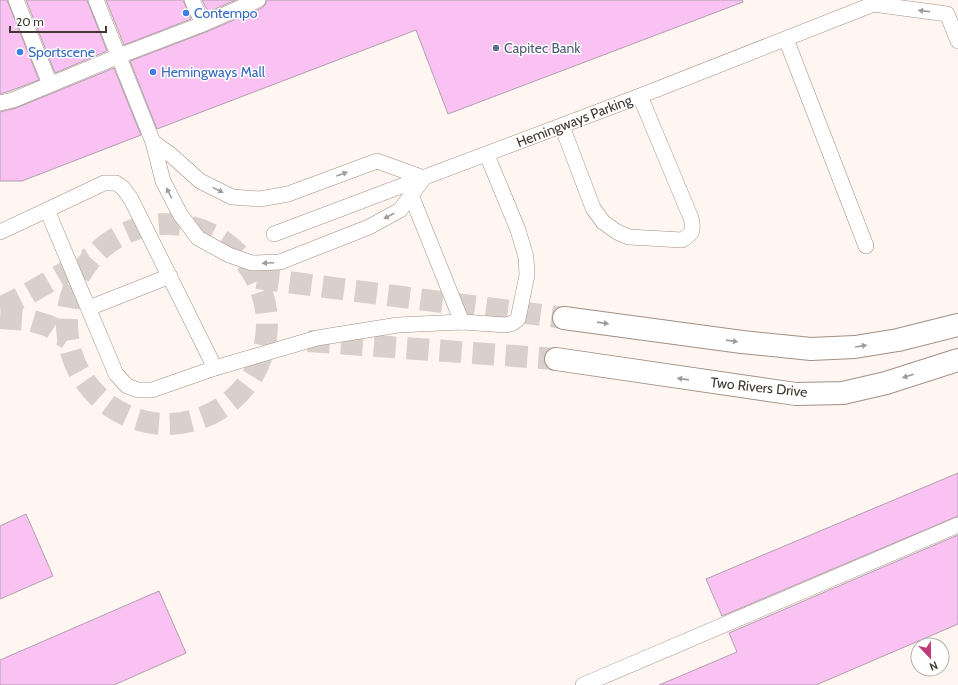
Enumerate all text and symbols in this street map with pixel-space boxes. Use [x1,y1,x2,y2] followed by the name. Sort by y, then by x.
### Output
[194,4,258,22] place label: Contempo
[10,8,106,34] scale bar
[181,8,191,18] marker: Contempo
[918,8,930,14] one-way arrow
[16,14,44,29] text: 20 m
[504,39,581,57] place label: Capitec Bank
[28,43,95,61] place label: Sportscene
[491,43,501,53] marker: Capitec Bank
[15,47,25,57] marker: Sportscene
[161,63,266,81] place label: Hemingways Mall
[148,67,158,77] marker: Hemingways Mall
[514,90,635,151] street label: Hemingways Parking
[337,171,349,177] one-way arrow
[165,187,172,198] one-way arrow
[212,187,224,193] one-way arrow
[383,213,394,220] one-way arrow
[262,259,274,266] one-way arrow
[597,320,609,326] one-way arrow
[726,338,738,344] one-way arrow
[855,343,867,349] one-way arrow
[710,373,808,401] street label: Two Rivers Drive
[901,374,913,380] one-way arrow
[677,376,689,382] one-way arrow
[910,637,950,677] north arrow
[928,658,940,674] text: N

